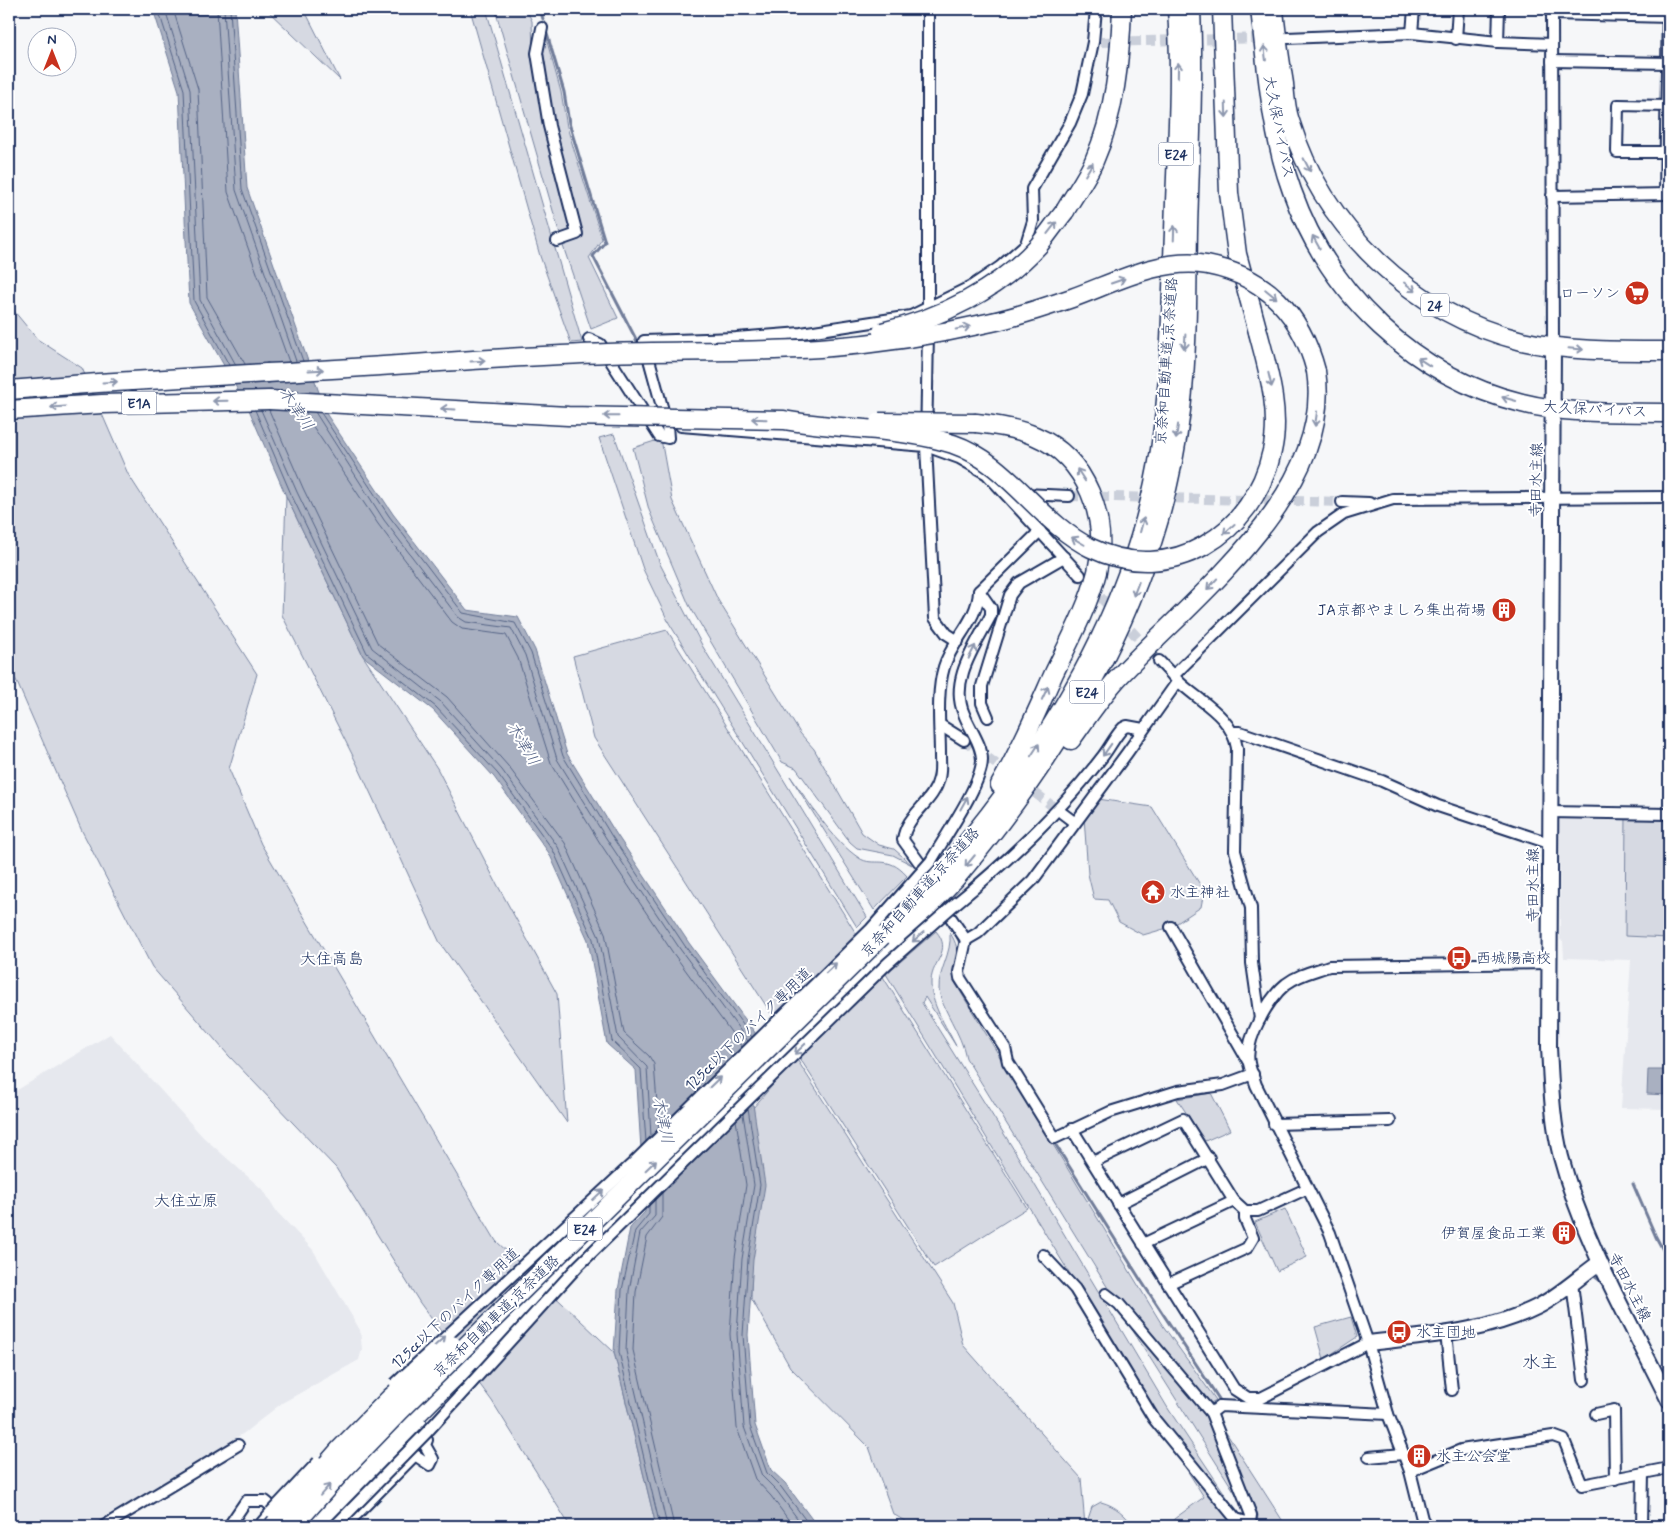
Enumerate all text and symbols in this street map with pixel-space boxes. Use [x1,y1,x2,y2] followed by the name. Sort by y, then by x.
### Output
[28,28,78,78] north arrow
[47,31,57,49] text: N
[1260,46,1270,62] one-way arrow
[1173,63,1183,79] one-way arrow
[1258,74,1298,180] street label: 大久保バイパス
[1221,102,1230,118] one-way arrow
[1158,142,1194,166] road number: E24
[1302,157,1312,172] one-way arrow
[1085,163,1095,177] one-way arrow
[1046,222,1057,235] one-way arrow
[1169,225,1178,241] one-way arrow
[1311,235,1321,250] one-way arrow
[1110,276,1125,285] one-way arrow
[1151,276,1183,446] street label: 京奈和自動車道;京奈道路
[1624,280,1650,306] supermarket icon: ローソン
[1403,282,1416,293] one-way arrow
[1560,284,1620,304] place label: ローソン
[1264,289,1277,300] one-way arrow
[1421,294,1449,316] road number: 24
[954,323,970,332] one-way arrow
[1180,333,1189,349] one-way arrow
[1568,344,1584,354] one-way arrow
[469,356,485,365] one-way arrow
[1417,356,1431,367] one-way arrow
[307,366,323,375] one-way arrow
[1266,371,1275,387] one-way arrow
[101,377,117,387] one-way arrow
[274,383,318,435] water label: 木津川
[122,392,156,414] road number: E1A
[1501,394,1517,404] one-way arrow
[212,396,228,406] one-way arrow
[1542,397,1648,423] street label: 大久保バイパス
[50,402,66,412] one-way arrow
[441,405,457,414] one-way arrow
[603,411,619,421] one-way arrow
[1311,411,1321,427] one-way arrow
[752,415,768,424] one-way arrow
[1172,424,1182,440] one-way arrow
[1526,442,1548,518] street label: 寺田水主線
[1076,468,1086,482] one-way arrow
[1138,518,1148,534] one-way arrow
[1222,523,1235,535] one-way arrow
[1072,535,1086,545] one-way arrow
[1206,577,1218,590] one-way arrow
[1131,581,1140,596] one-way arrow
[1491,597,1517,623] building icon: JA京都やましろ集出荷場
[1317,601,1486,621] place label: JA京都やましろ集出荷場
[968,645,977,660] one-way arrow
[1070,680,1104,704] road number: E24
[1041,686,1051,701] one-way arrow
[501,718,544,770] water label: 木津川
[1030,743,1040,757] one-way arrow
[1102,743,1112,757] one-way arrow
[959,797,969,811] one-way arrow
[857,823,985,962] street label: 京奈和自動車道;京奈道路
[1524,847,1544,923] street label: 寺田水主線
[965,854,976,867] one-way arrow
[1140,879,1166,905] temple icon: 水主神社
[1170,883,1230,903] place label: 水主神社
[911,931,924,942] one-way arrow
[1446,945,1472,971] bus stop icon: 西城陽高校
[300,949,364,970] district label: 大住高島
[1476,949,1551,969] place label: 西城陽高校
[825,962,837,974] one-way arrow
[681,964,816,1096] street label: 125cc以下のバイク専用道
[794,1042,806,1055] one-way arrow
[709,1076,721,1088] one-way arrow
[647,1095,678,1146] water label: 木津川
[645,1159,657,1171] one-way arrow
[592,1189,605,1201] one-way arrow
[154,1191,218,1212] district label: 大住立原
[568,1218,602,1240] road number: E24
[1551,1220,1577,1246] building icon: 伊賀屋食品工業
[1441,1224,1546,1244] place label: 伊賀屋食品工業
[387,1244,524,1374] street label: 125cc以下のバイク専用道
[1603,1249,1655,1325] street label: 寺田水主線
[429,1251,564,1382] street label: 京奈和自動車道;京奈道路
[1386,1319,1412,1345] bus stop icon: 水主団地
[1416,1323,1476,1343] place label: 水主団地
[434,1335,447,1346] one-way arrow
[1522,1351,1558,1375] district label: 水主
[1406,1443,1432,1469] building icon: 水主公会堂
[1436,1447,1511,1467] place label: 水主公会堂
[320,1483,331,1496] one-way arrow

